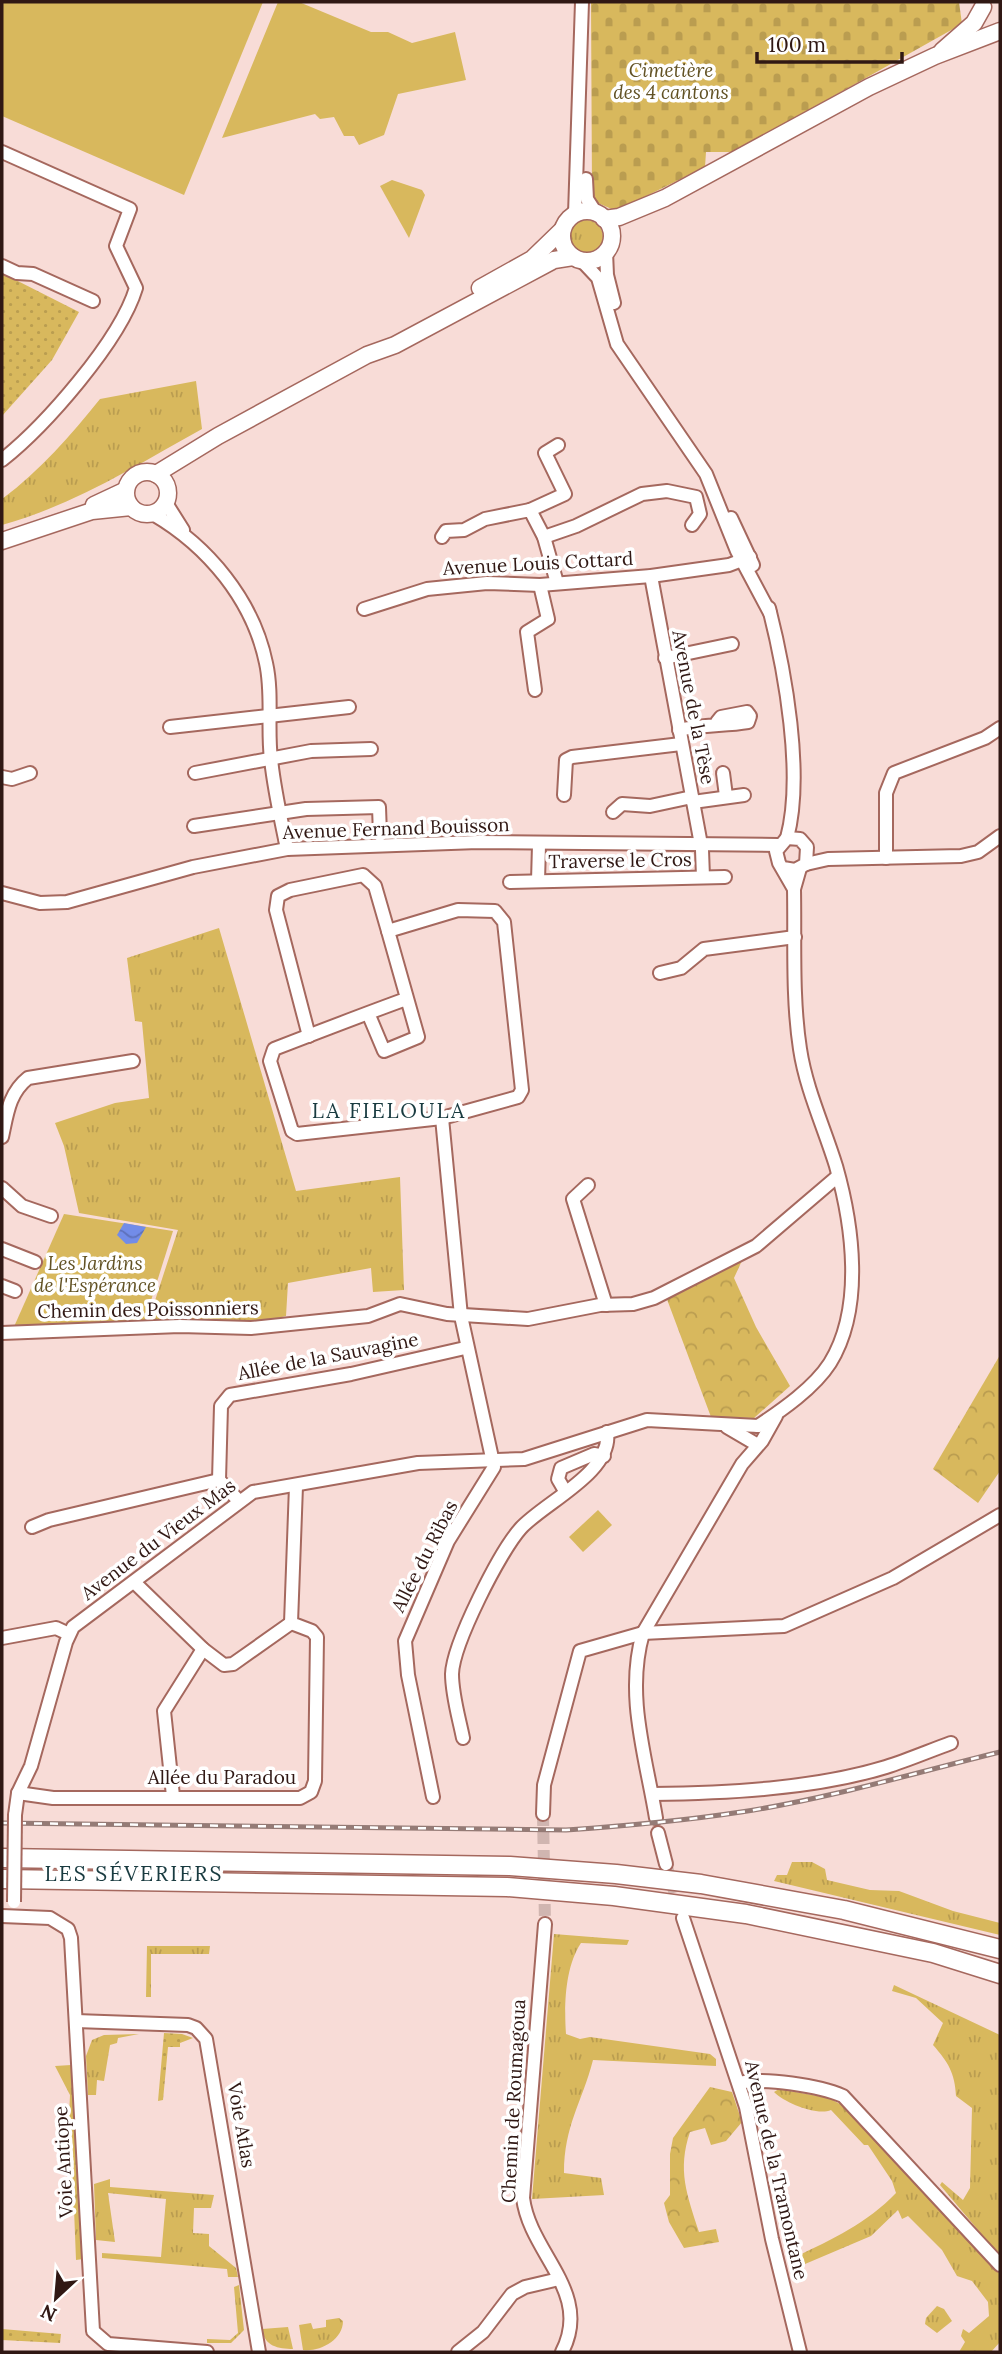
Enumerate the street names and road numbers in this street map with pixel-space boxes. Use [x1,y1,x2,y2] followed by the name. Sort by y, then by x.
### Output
[441,546,634,580] street label: Avenue Louis Cottard
[667,627,721,786] street label: Avenue de la Tèse
[281,812,510,844] street label: Avenue Fernand Bouisson
[548,847,692,873] street label: Traverse le Cros
[37,1295,259,1323] street label: Chemin des Poissonniers
[235,1327,420,1385] street label: Allée de la Sauvagine
[75,1473,240,1606] street label: Avenue du Vieux Mas
[385,1496,463,1617] street label: Allée du Ribas
[147,1765,296,1789] street label: Allée du Paradou
[496,1998,530,2204] street label: Chemin de Roumagoua
[740,2057,814,2282] street label: Avenue de la Tramontane
[223,2079,261,2170] street label: Voie Atlas
[48,2105,78,2220] street label: Voie Antiope

